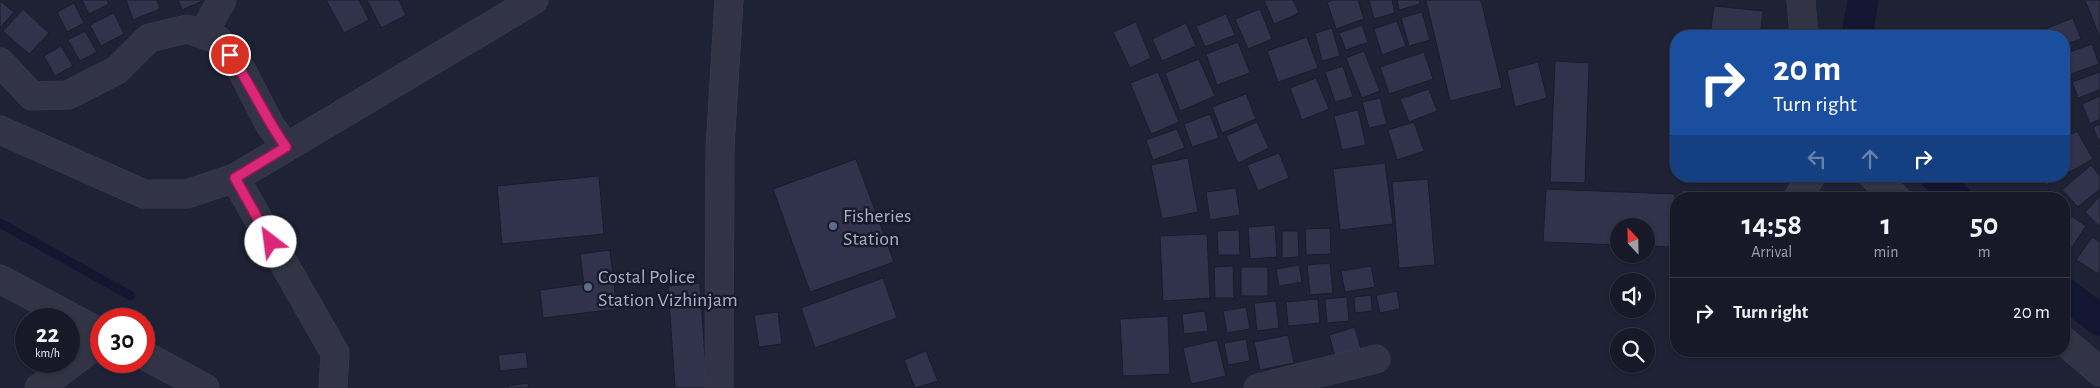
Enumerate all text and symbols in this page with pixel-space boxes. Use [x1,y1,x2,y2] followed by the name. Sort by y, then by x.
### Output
[209,34,251,76] pin
[216,41,244,69] icon: arrive
[1690,50,1755,115] icon: right
[1773,52,1841,87] text: 20 m
[1773,93,1857,115] text: Turn right
[1803,145,1831,173] icon: left
[1856,145,1884,173] icon: ahead
[1909,145,1937,173] icon: right
[843,206,911,249] place label: Fisheries Station
[1741,210,1802,240] text: 14:58
[1881,210,1891,240] text: 1
[1970,210,1999,240] text: 50
[244,215,296,267] position arrow
[1610,218,1655,262] north arrow
[1610,218,1655,373] map controls
[827,220,839,232] marker: Fisheries Station
[1751,244,1792,260] text: Arrival
[1873,244,1898,260] text: min
[1978,244,1991,260] text: m
[598,267,738,310] place label: Costal Police Station Vizhinjam
[1610,273,1655,318] button: sound
[582,281,594,293] marker: Costal Police Station Vizhinjam
[1690,299,1718,327] icon: right
[1733,303,1808,322] text: Turn right
[2013,303,2050,322] text: 20 m
[90,308,155,373] speed limit sign: 30
[36,322,59,347] text: 22
[1610,328,1655,373] button: search
[35,347,60,359] text: km/h

